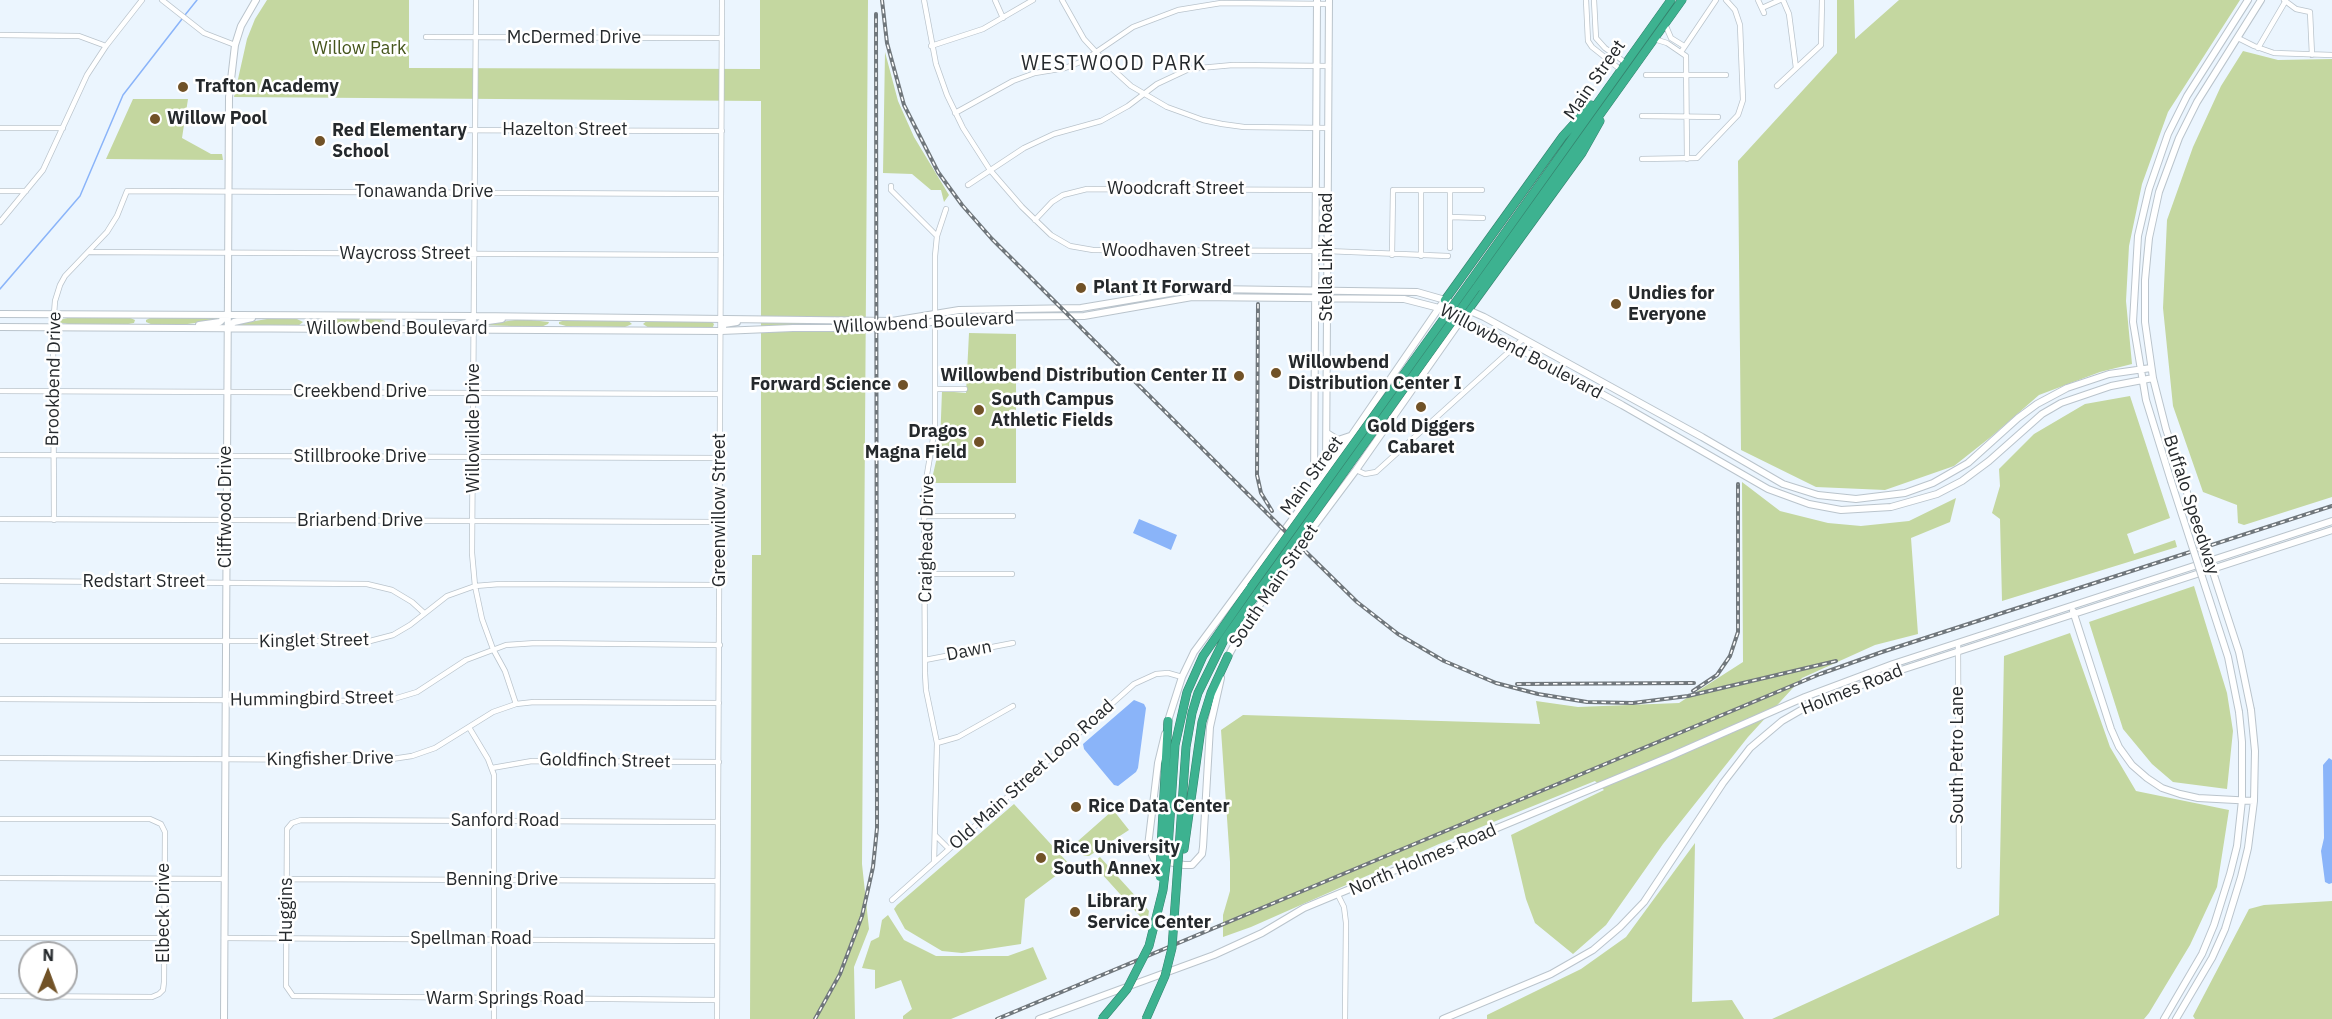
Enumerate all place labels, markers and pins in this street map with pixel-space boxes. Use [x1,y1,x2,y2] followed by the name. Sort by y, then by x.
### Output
[195,76,339,98] place label: Trafton Academy
[176,80,190,94] marker: Trafton Academy
[167,108,267,130] place label: Willow Pool
[148,112,162,126] marker: Willow Pool
[332,120,467,162] place label: Red Elementary School
[313,134,327,148] marker: Red Elementary School
[1093,277,1232,299] place label: Plant It Forward
[1074,281,1088,295] marker: Plant It Forward
[1628,283,1715,326] place label: Undies for Everyone
[1609,297,1623,311] marker: Undies for Everyone
[1288,352,1462,394] place label: Willowbend Distribution Center I
[940,365,1227,387] place label: Willowbend Distribution Center II
[1269,366,1283,380] marker: Willowbend Distribution Center I
[1232,369,1246,383] marker: Willowbend Distribution Center II
[750,374,891,396] place label: Forward Science
[896,378,910,392] marker: Forward Science
[991,389,1114,432] place label: South Campus Athletic Fields
[1414,400,1428,414] marker: Gold Diggers Cabaret
[972,403,986,417] marker: South Campus Athletic Fields
[1367,416,1475,458] place label: Gold Diggers Cabaret
[865,421,967,464] place label: Dragos Magna Field
[972,435,986,449] marker: Dragos Magna Field
[1088,796,1230,818] place label: Rice Data Center
[1069,800,1083,814] marker: Rice Data Center
[1053,837,1180,880] place label: Rice University South Annex
[1034,851,1048,865] marker: Rice University South Annex
[1087,891,1211,934] place label: Library Service Center
[1068,905,1082,919] marker: Library Service Center

